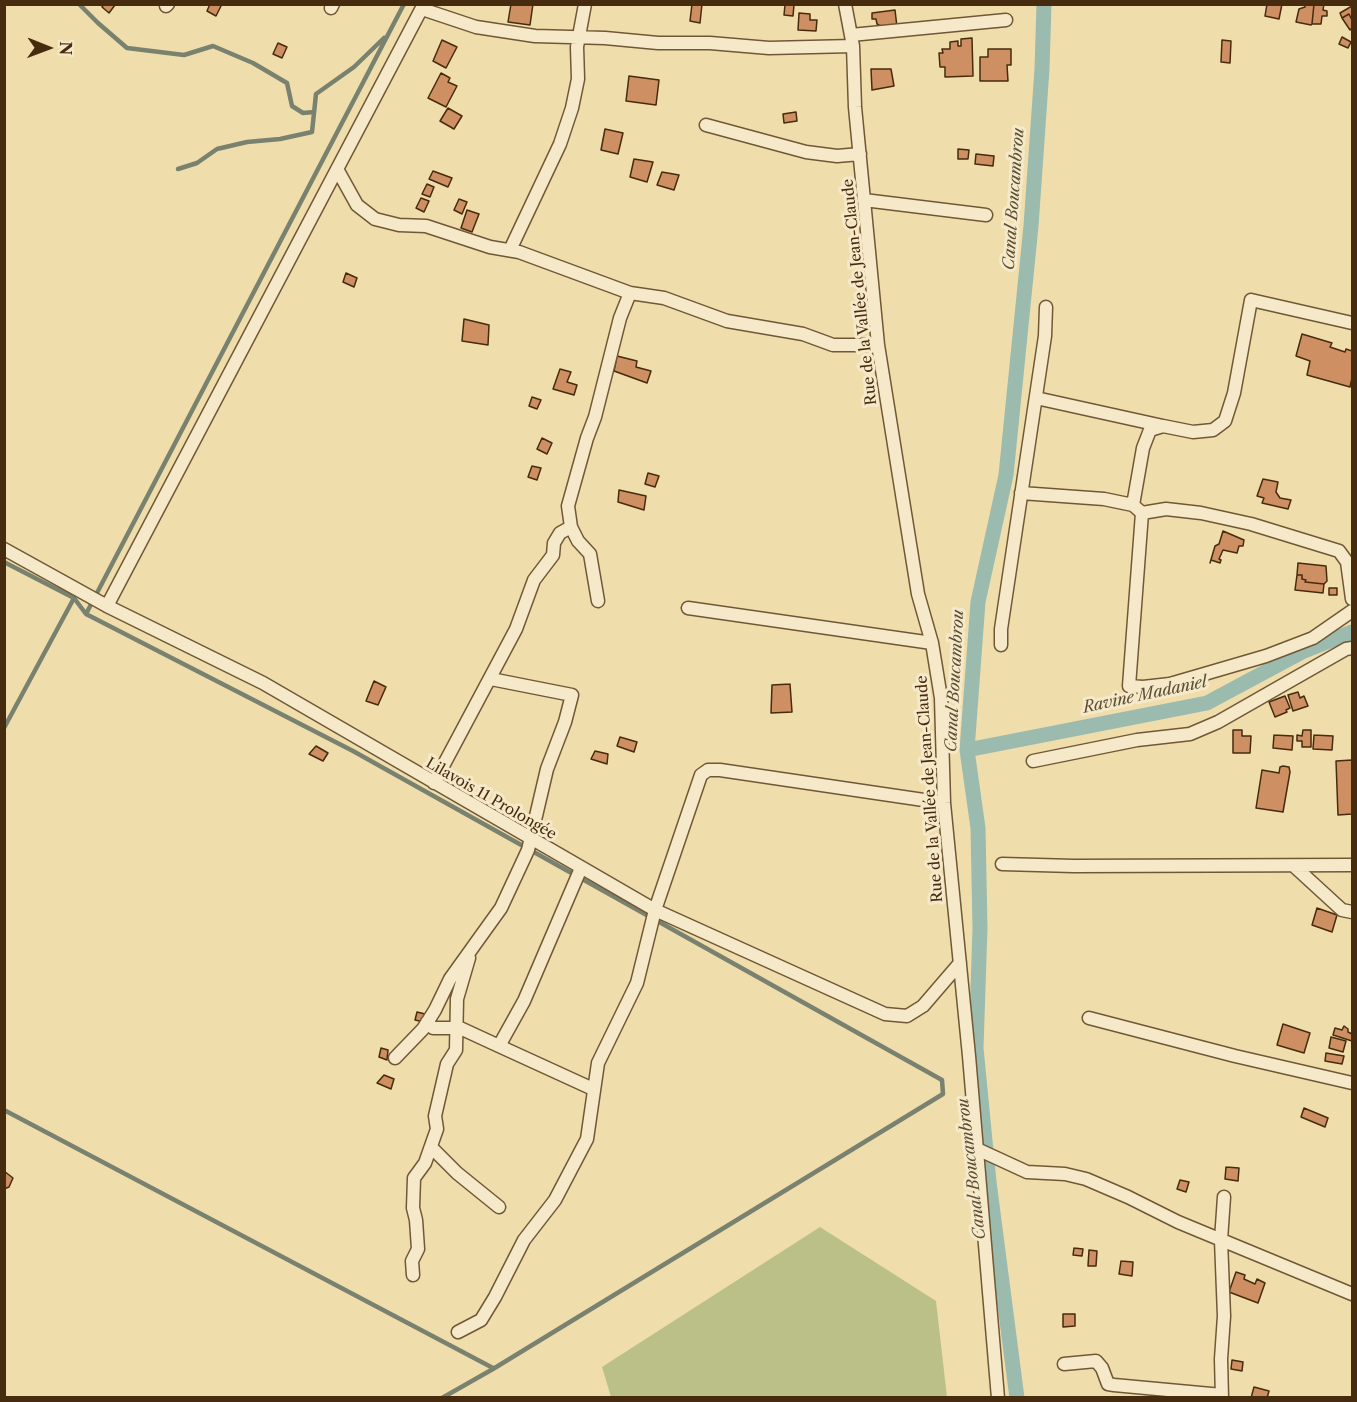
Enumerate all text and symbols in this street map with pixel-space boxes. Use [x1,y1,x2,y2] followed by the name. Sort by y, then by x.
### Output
[18,18,78,78] north arrow
[56,41,76,55] text: N
[999,127,1029,271] water label: Canal Boucambrou
[839,178,881,406] street label: Rue de la Vallée de Jean-Claude
[942,610,968,752] water label: Canal Boucambrou
[1081,672,1209,718] water label: Ravine Madaniel
[913,675,947,903] street label: Rue de la Vallée de Jean-Claude
[422,754,560,844] street label: Lilavois 11 Prolongée
[954,1097,990,1241] water label: Canal Boucambrou

